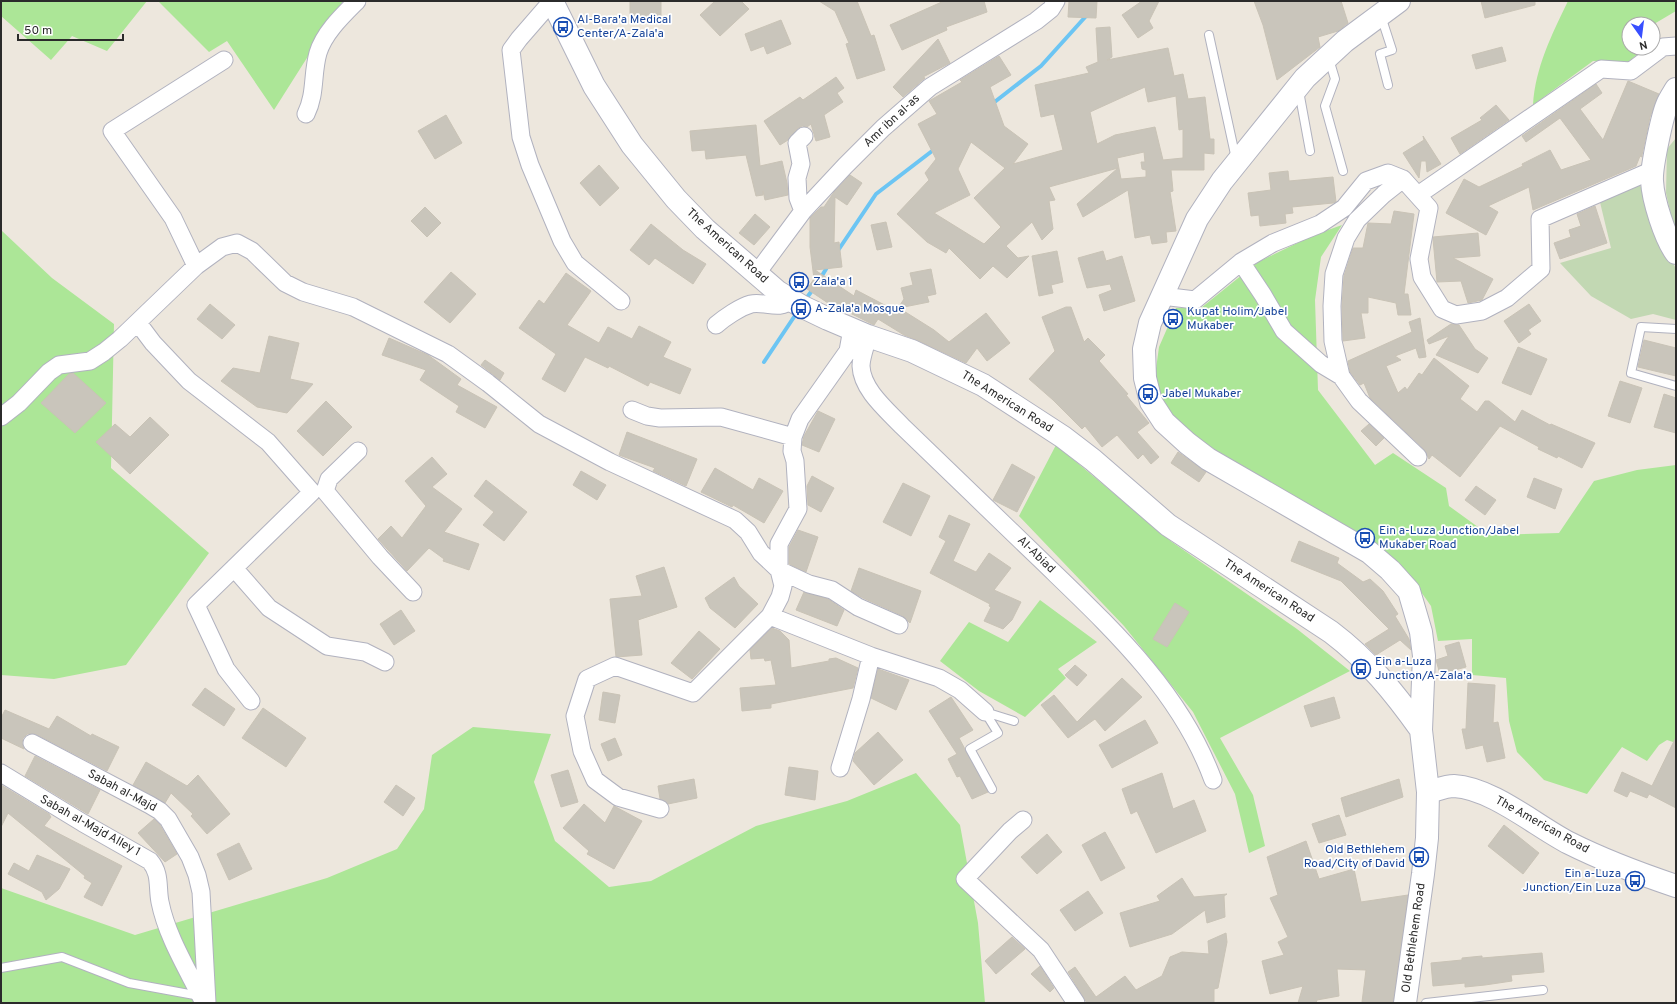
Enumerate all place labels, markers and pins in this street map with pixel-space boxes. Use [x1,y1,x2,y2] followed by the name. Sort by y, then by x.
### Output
[577,12,671,42] place label: Al-Bara'a Medical Center/A-Zala'a
[552,16,574,38] bus stop icon: Al-Bara'a Medical Center/A-Zala'a
[788,271,810,293] bus stop icon: Zala'a 1
[813,274,853,290] place label: Zala'a 1
[790,298,812,320] bus stop icon: A-Zala'a Mosque
[815,301,905,317] place label: A-Zala'a Mosque
[1187,304,1287,334] place label: Kupat Holim/Jabel Mukaber
[1162,308,1184,330] bus stop icon: Kupat Holim/Jabel Mukaber
[1137,383,1159,405] bus stop icon: Jabel Mukaber
[1162,386,1242,402] place label: Jabel Mukaber
[1379,523,1519,553] place label: Ein a-Luza Junction/Jabel Mukaber Road
[1354,527,1376,549] bus stop icon: Ein a-Luza Junction/Jabel Mukaber Road
[1375,654,1472,684] place label: Ein a-Luza Junction/A-Zala'a
[1350,658,1372,680] bus stop icon: Ein a-Luza Junction/A-Zala'a
[1304,842,1405,872] place label: Old Bethlehem Road/City of David
[1408,846,1430,868] bus stop icon: Old Bethlehem Road/City of David
[1523,866,1621,896] place label: Ein a-Luza Junction/Ein Luza
[1624,870,1646,892] bus stop icon: Ein a-Luza Junction/Ein Luza

